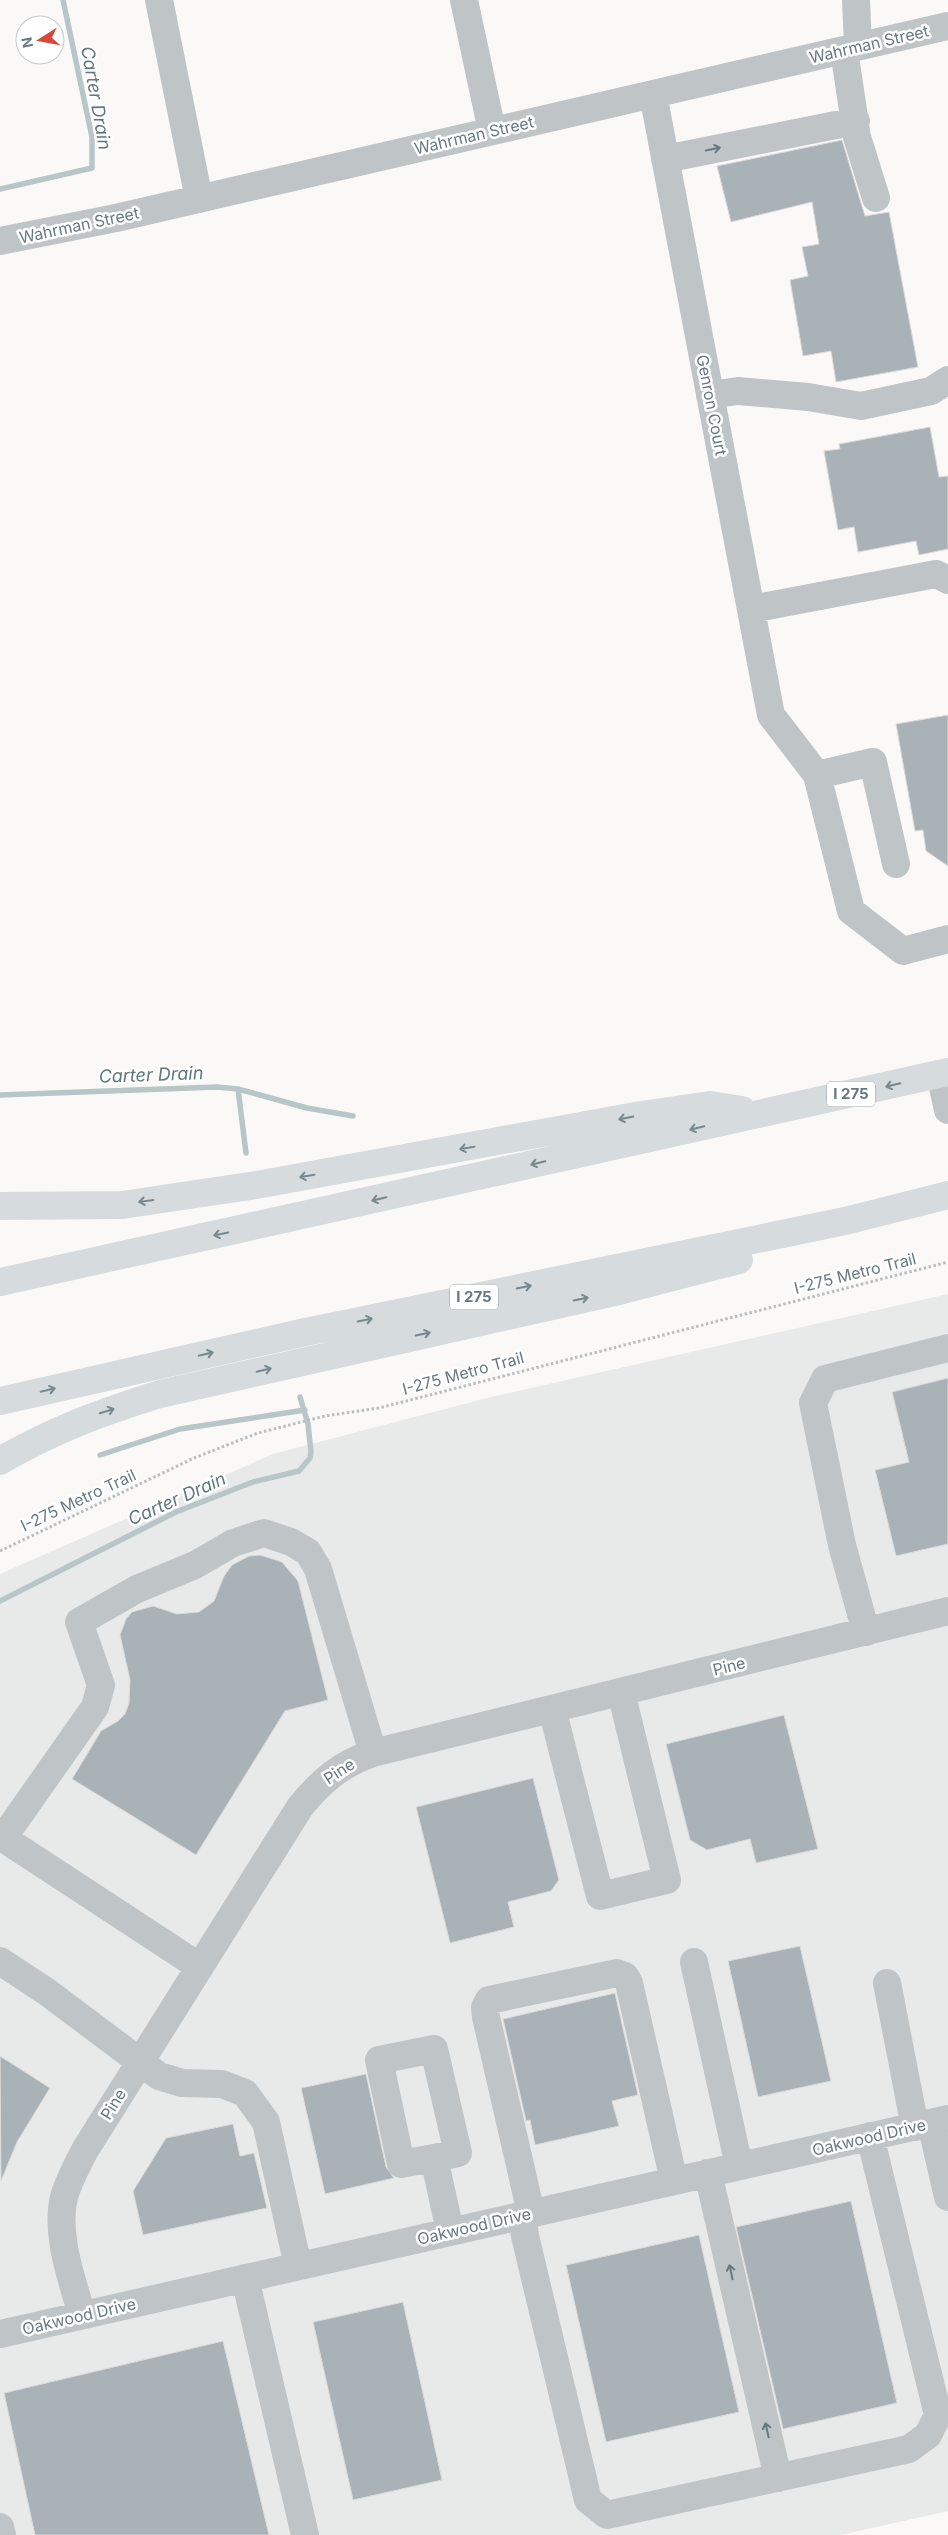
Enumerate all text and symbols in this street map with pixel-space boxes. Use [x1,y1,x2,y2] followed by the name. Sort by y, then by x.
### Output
[15,15,65,65] north arrow
[807,21,931,67] street label: Wahrman Street
[17,36,36,49] text: N
[77,45,116,151] water label: Carter Drain
[412,112,536,158] street label: Wahrman Street
[704,144,720,153] one-way arrow
[17,203,141,247] street label: Wahrman Street
[692,353,732,457] street label: Genron Court
[98,1062,204,1087] water label: Carter Drain
[885,1081,901,1090] one-way arrow
[827,1082,875,1106] road number: I 275
[619,1113,635,1123] one-way arrow
[689,1124,705,1133] one-way arrow
[459,1143,475,1153] one-way arrow
[531,1159,547,1169] one-way arrow
[299,1171,315,1181] one-way arrow
[372,1195,388,1204] one-way arrow
[139,1196,155,1206] one-way arrow
[213,1230,229,1239] one-way arrow
[792,1248,918,1298] street label: I-275 Metro Trail
[516,1282,532,1291] one-way arrow
[450,1284,498,1310] road number: I 275
[573,1294,589,1303] one-way arrow
[356,1315,372,1324] one-way arrow
[414,1329,430,1338] one-way arrow
[400,1347,526,1399] street label: I-275 Metro Trail
[198,1349,214,1358] one-way arrow
[256,1365,272,1374] one-way arrow
[39,1385,55,1394] one-way arrow
[99,1405,115,1415] one-way arrow
[17,1465,139,1535] street label: I-275 Metro Trail
[125,1468,229,1529] water label: Carter Drain
[711,1652,747,1680] street label: Pine
[320,1754,358,1788] street label: Pine
[96,2085,130,2123] street label: Pine
[810,2114,928,2160] street label: Oakwood Drive
[415,2203,533,2249] street label: Oakwood Drive
[726,2264,735,2280] one-way arrow
[20,2293,138,2339] street label: Oakwood Drive
[762,2423,771,2439] one-way arrow

